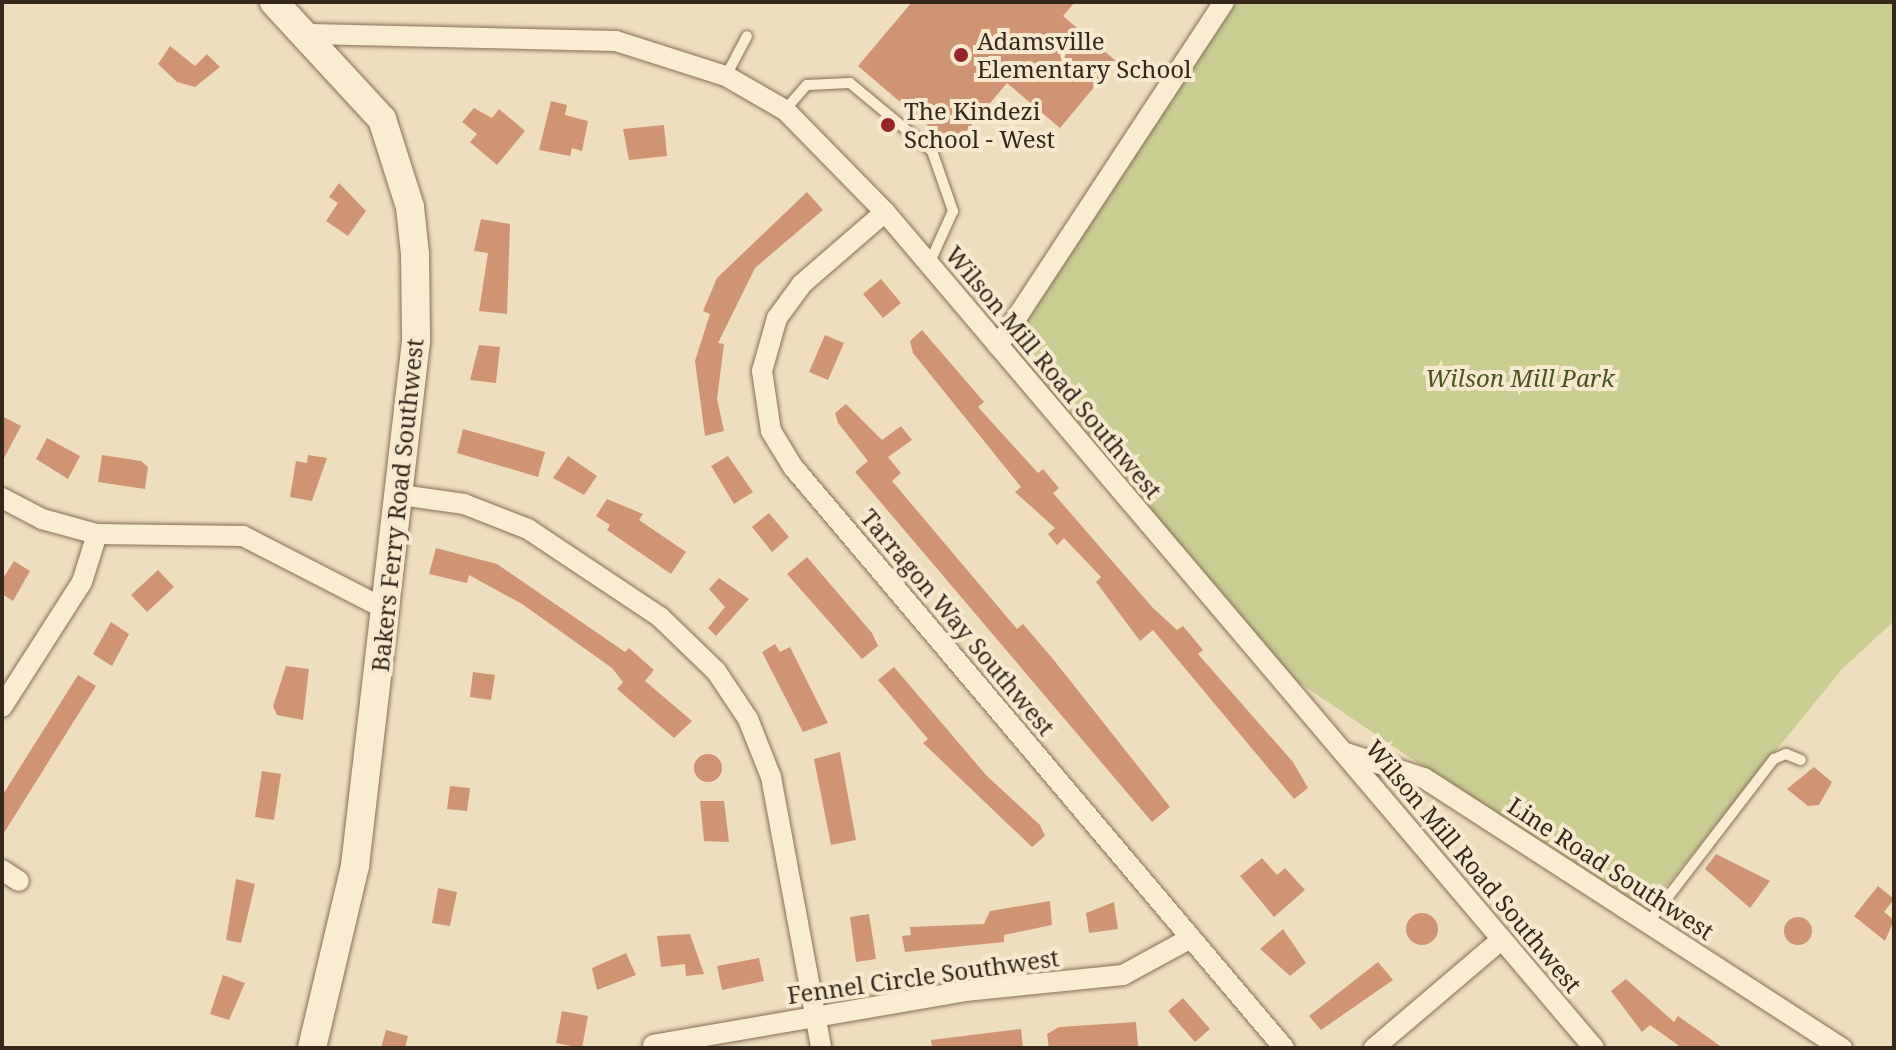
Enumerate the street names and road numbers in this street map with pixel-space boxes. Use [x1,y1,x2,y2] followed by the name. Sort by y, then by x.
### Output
[940,240,1168,504] street label: Wilson Mill Road Southwest
[365,337,429,673] street label: Bakers Ferry Road Southwest
[855,503,1061,741] street label: Tarragon Way Southwest
[1360,734,1588,998] street label: Wilson Mill Road Southwest
[1503,791,1719,945] street label: Line Road Southwest
[785,943,1061,1009] street label: Fennel Circle Southwest

